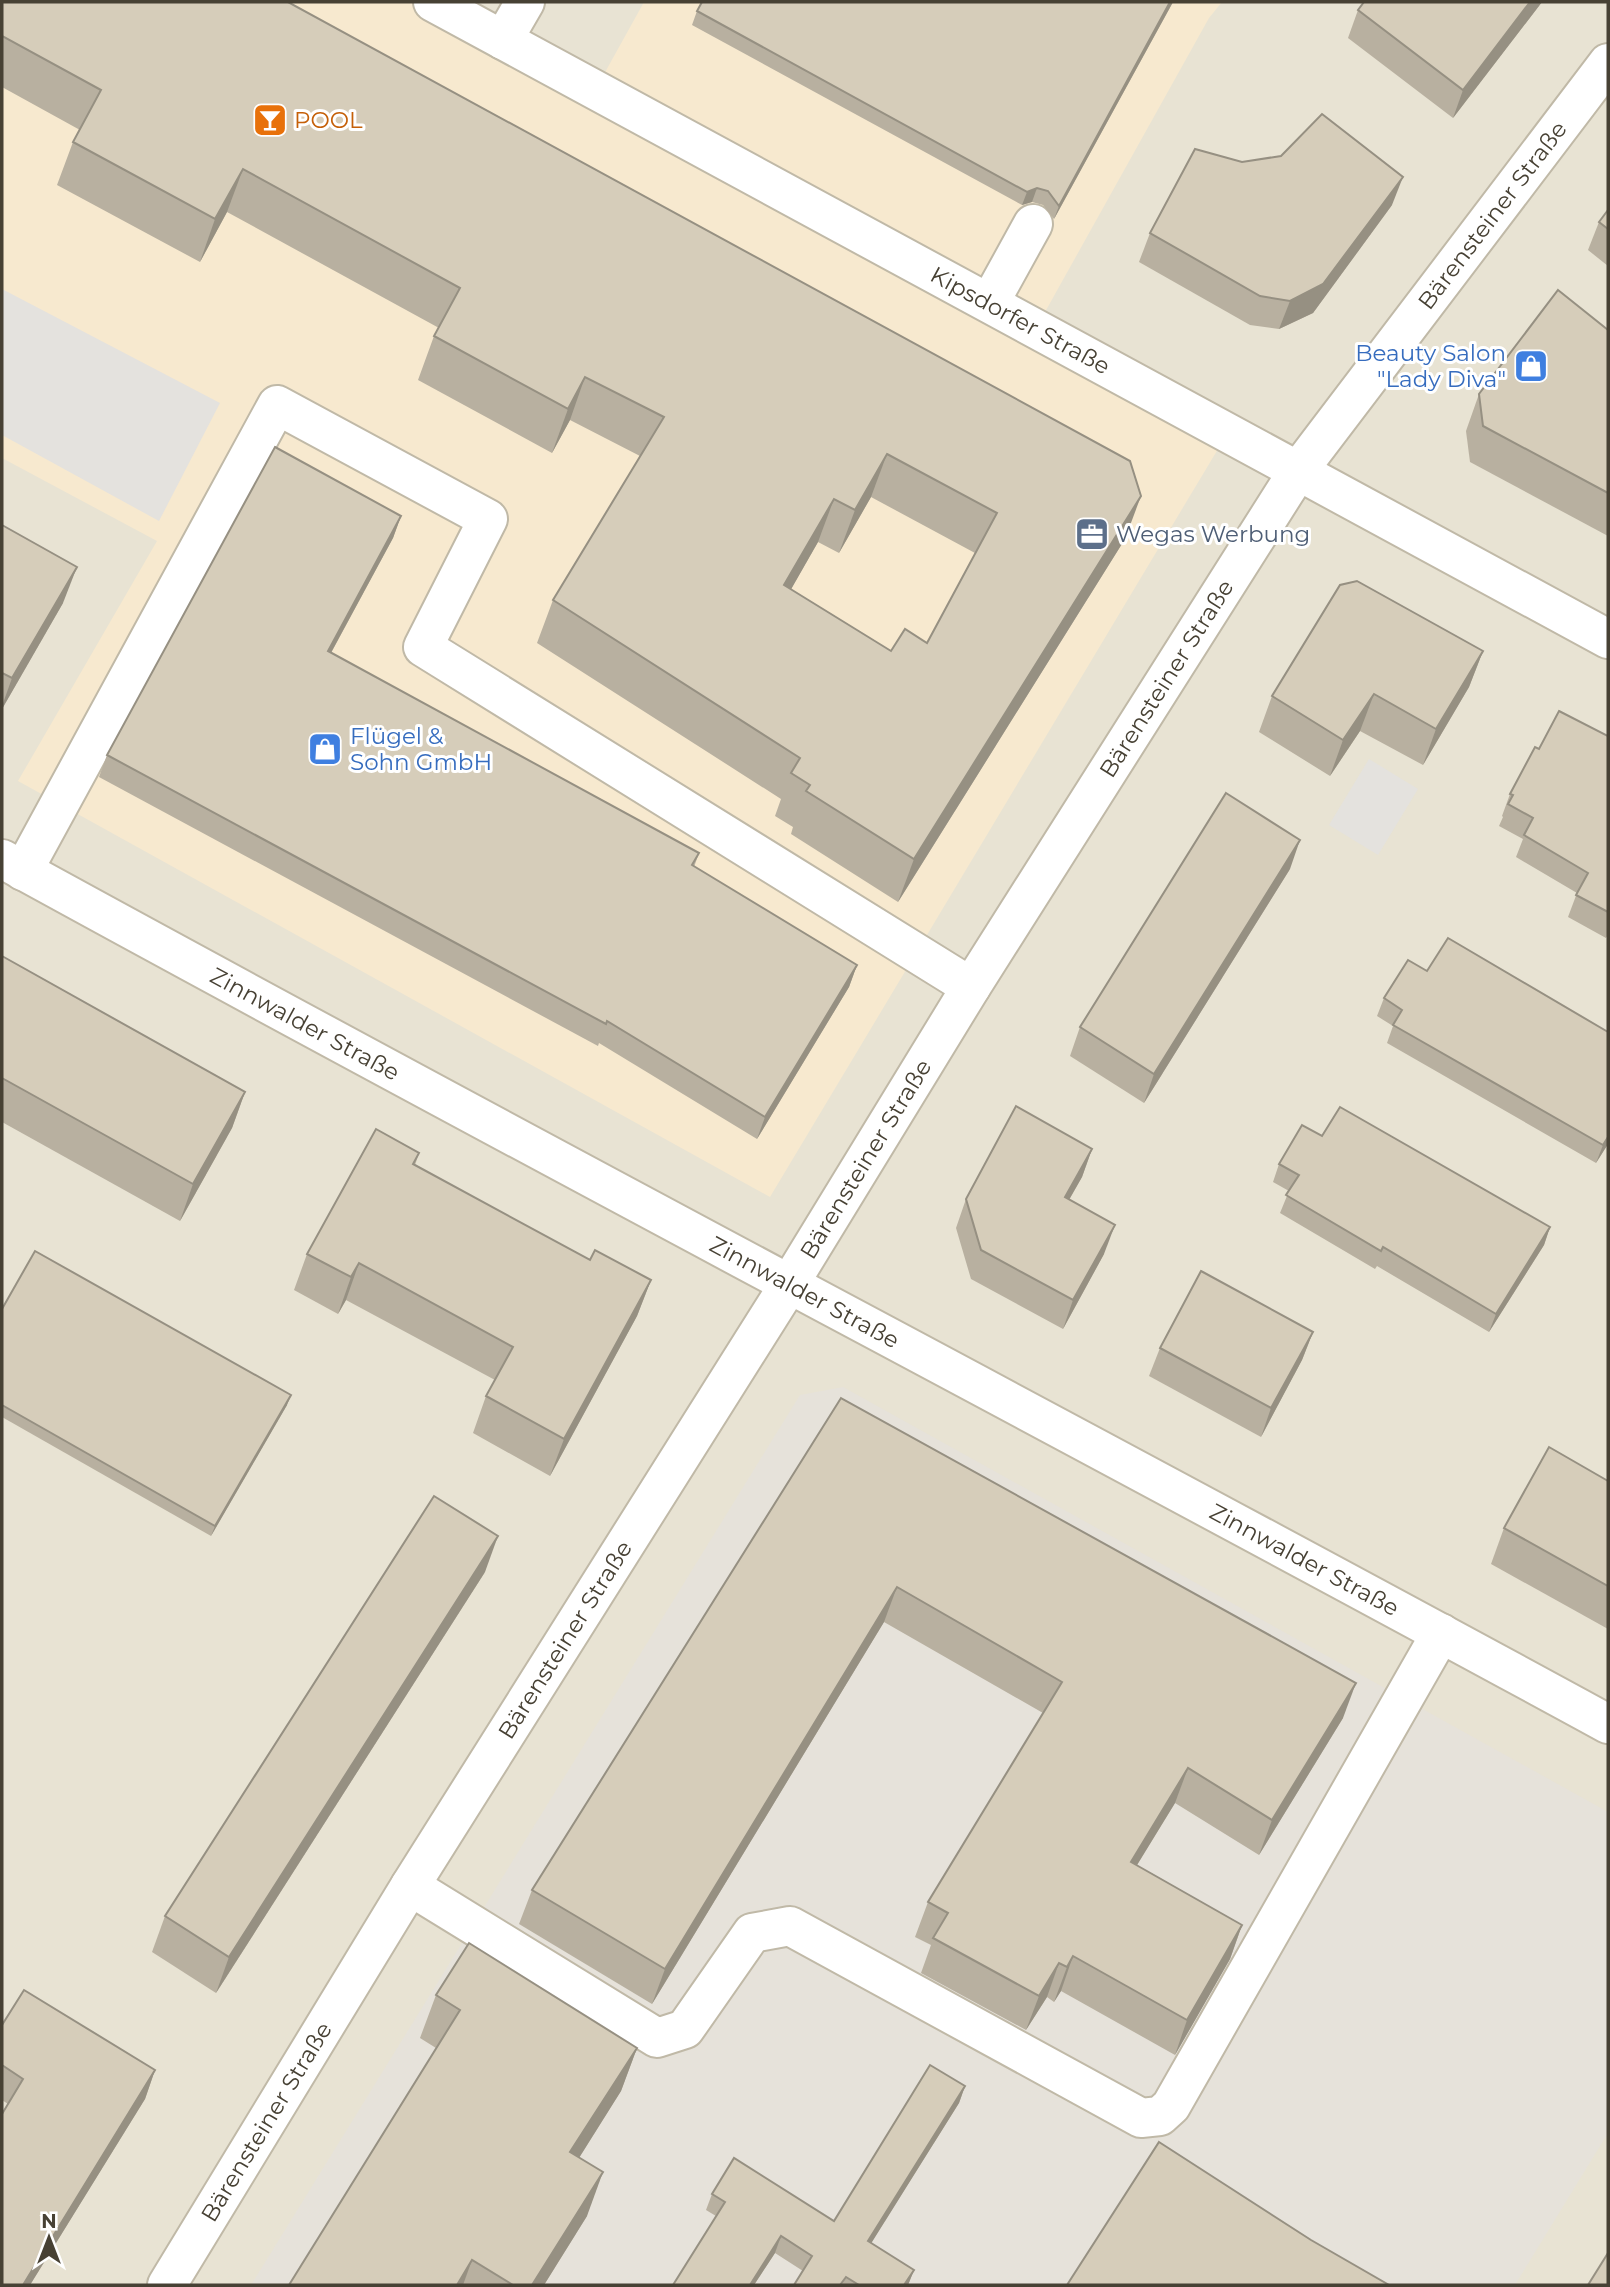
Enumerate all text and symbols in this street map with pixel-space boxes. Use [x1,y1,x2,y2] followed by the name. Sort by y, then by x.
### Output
[251,101,289,139] bar icon: POOL
[294,106,363,134] place label: POOL
[1412,116,1573,315] street label: Bärensteiner Straße
[926,260,1115,380] street label: Kipsdorfer Straße
[1355,339,1506,393] place label: Beauty Salon "Lady Diva"
[1512,347,1550,385] shop icon: Beauty Salon "Lady Diva"
[1073,515,1111,553] office icon: Wegas Werbung
[1116,520,1310,548] place label: Wegas Werbung
[1093,574,1240,783] street label: Bärensteiner Straße
[350,722,492,776] place label: Flügel & Sohn GmbH
[306,730,344,768] shop icon: Flügel & Sohn GmbH
[205,962,404,1087] street label: Zinnwalder Straße
[794,1054,937,1264] street label: Bärensteiner Straße
[705,1230,904,1354] street label: Zinnwalder Straße
[1205,1497,1404,1622] street label: Zinnwalder Straße
[492,1536,638,1744] street label: Bärensteiner Straße
[195,2017,338,2227] street label: Bärensteiner Straße
[14,2203,84,2273] north arrow
[41,2210,57,2233] text: N

